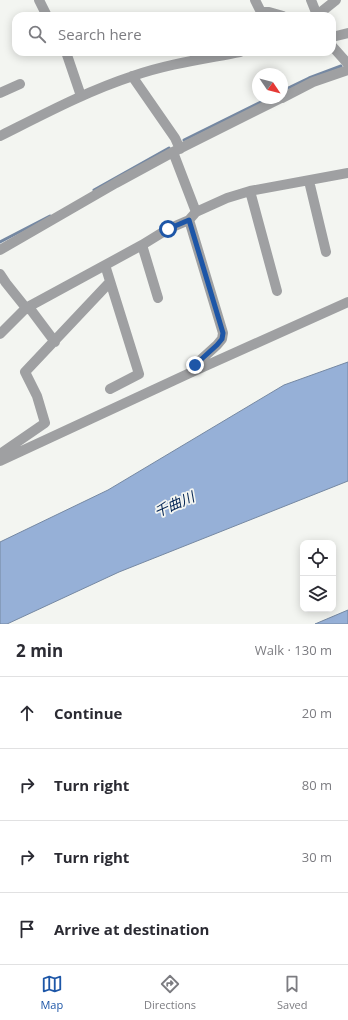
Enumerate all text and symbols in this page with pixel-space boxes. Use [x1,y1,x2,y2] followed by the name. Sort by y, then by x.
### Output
[12,12,336,56] search box
[26,23,48,45] icon: search
[58,24,142,44] text: Search here
[252,68,288,104] north arrow
[159,220,177,238] route start
[186,356,204,374] route end
[151,486,199,521] water label: 千曲川
[300,540,336,612] map controls
[300,540,336,576] button: locate
[300,576,336,612] button: layers
[16,639,63,662] text: 2 min
[255,641,332,659] text: Walk · 130 m
[16,702,38,724] icon: ahead
[54,703,122,723] text: Continue
[302,704,332,722] text: 20 m
[16,774,38,796] icon: right
[54,775,129,795] text: Turn right
[302,776,332,794] text: 80 m
[16,846,38,868] icon: right
[54,847,129,867] text: Turn right
[302,848,332,866] text: 30 m
[16,918,38,940] icon: arrive
[54,919,209,939] text: Arrive at destination
[40,973,63,1012] tab: Map
[144,973,196,1012] tab: Directions
[277,973,308,1012] tab: Saved

